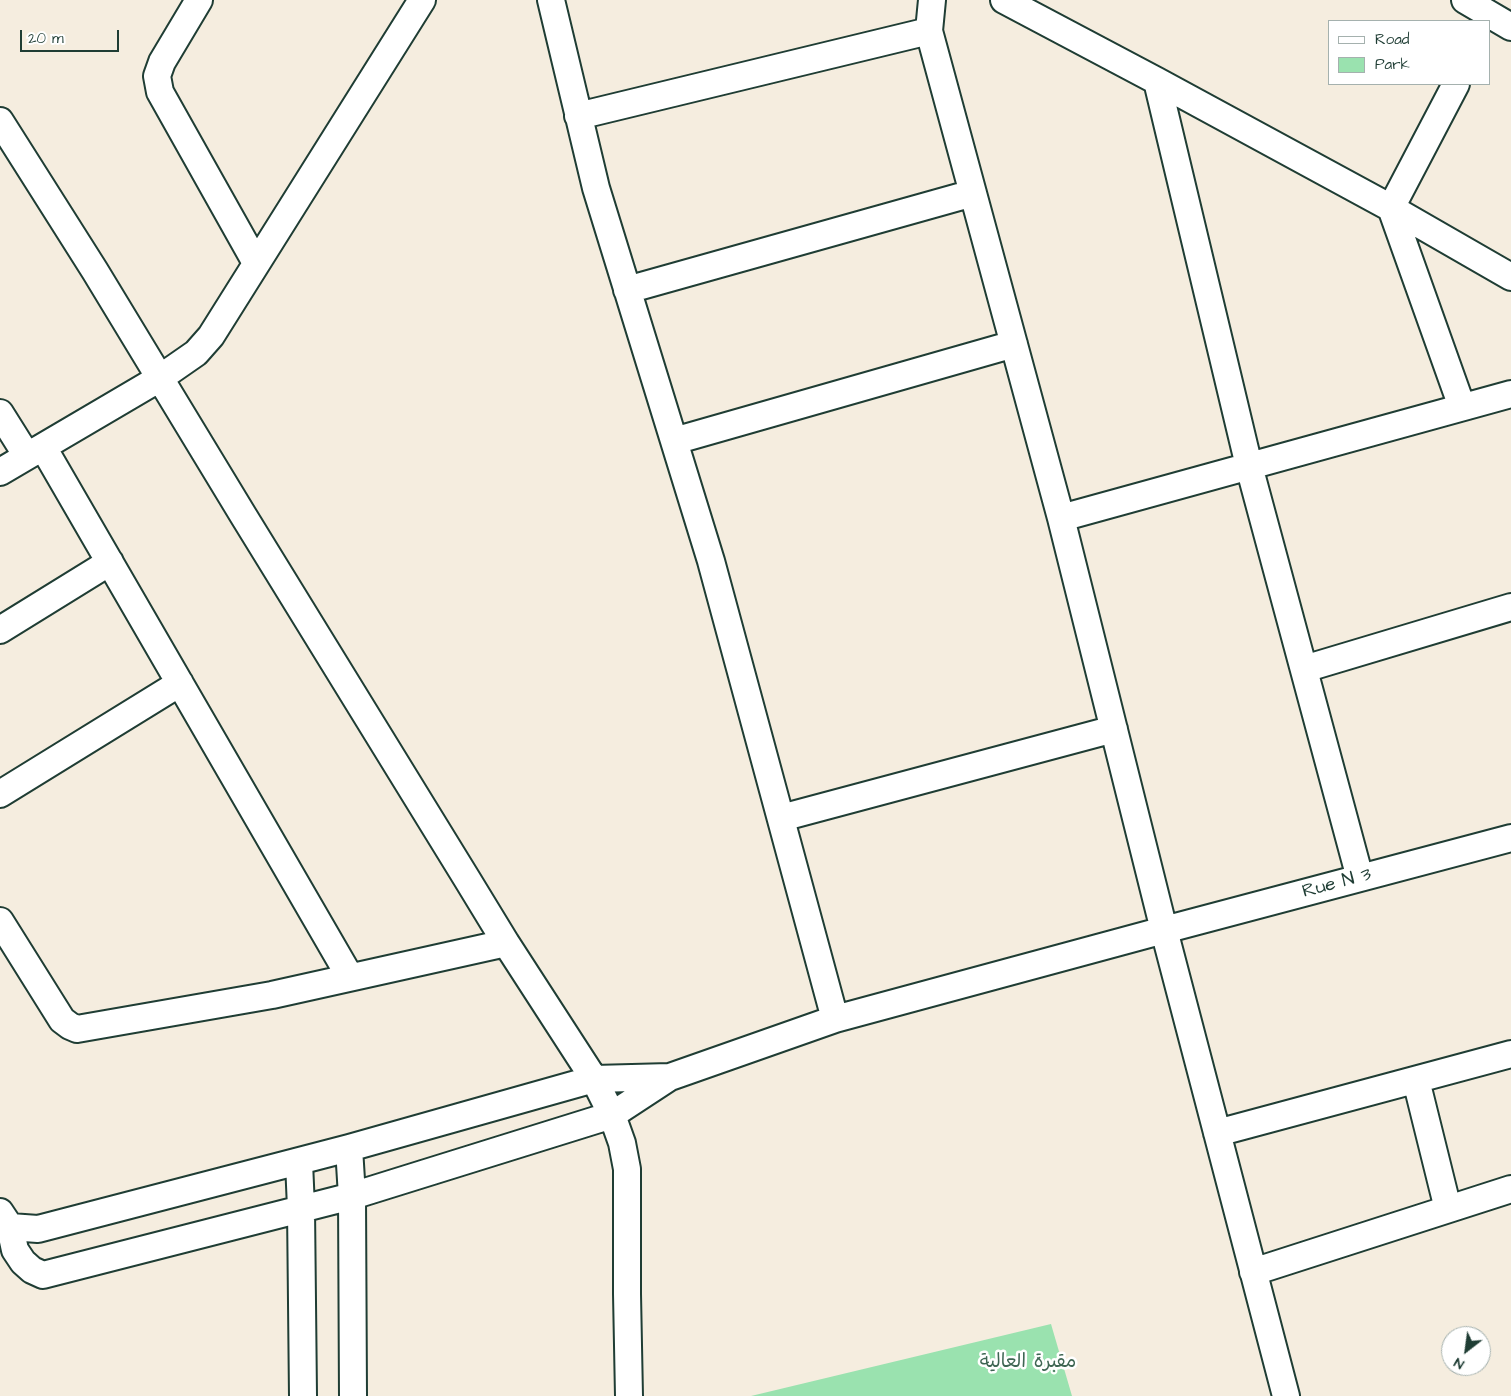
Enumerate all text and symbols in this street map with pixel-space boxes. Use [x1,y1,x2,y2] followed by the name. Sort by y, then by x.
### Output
[22,20,121,52] scale bar
[1328,20,1491,85] legend
[28,28,64,49] text: 20 m
[1375,29,1409,50] text: Road
[1375,54,1410,75] text: Park
[1300,864,1374,904] street label: Rue N 3
[1441,1326,1491,1376] north arrow
[980,1352,1076,1374] park label: مقبرة العالية
[1450,1352,1468,1374] text: N

